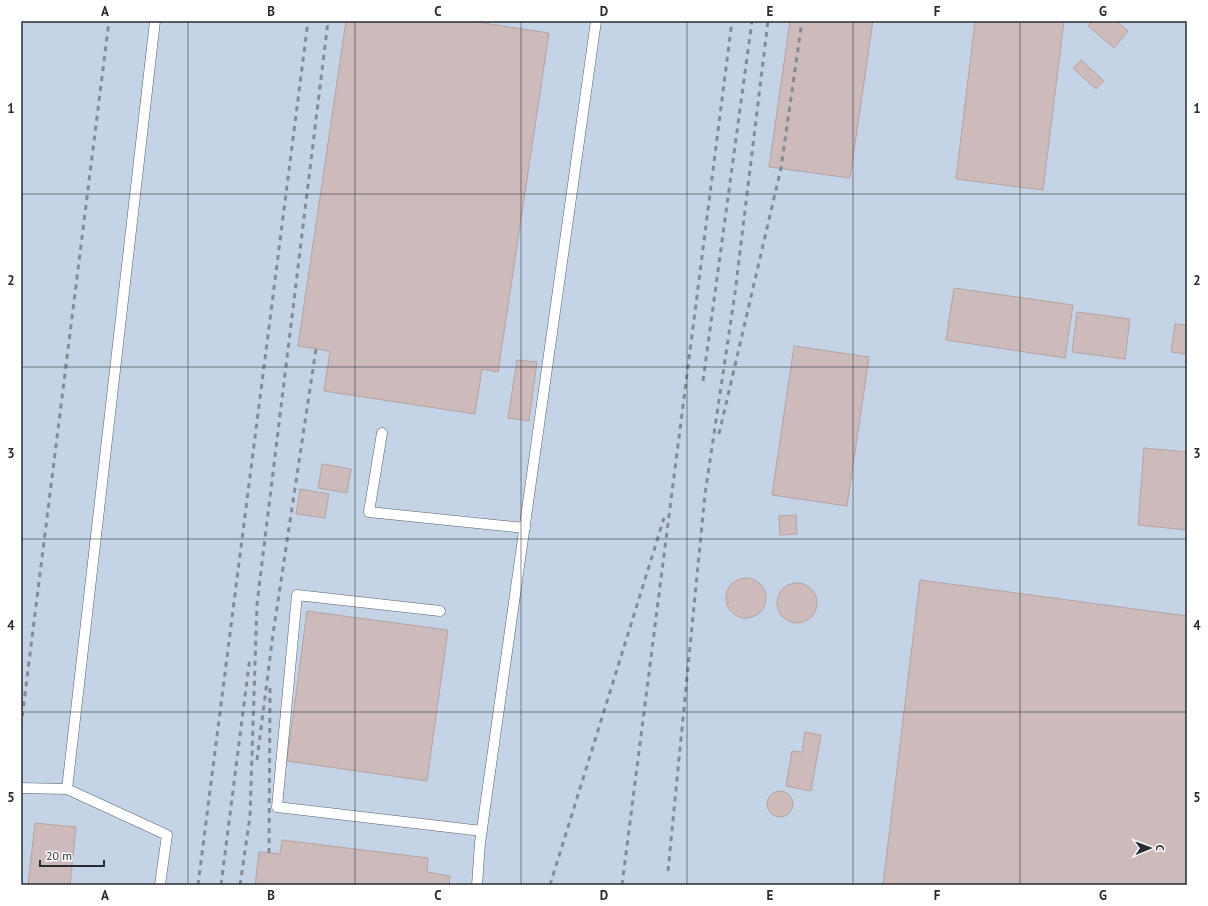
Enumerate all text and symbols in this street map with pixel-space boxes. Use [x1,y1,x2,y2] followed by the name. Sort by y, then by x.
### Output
[101,3,109,20] text: A
[267,3,275,20] text: B
[434,3,442,20] text: C
[600,3,608,20] text: D
[767,3,774,20] text: E
[934,3,941,20] text: F
[1099,3,1107,20] text: G
[7,100,15,117] text: 1
[1193,100,1201,117] text: 1
[7,272,15,289] text: 2
[1193,272,1201,289] text: 2
[7,445,15,462] text: 3
[1193,445,1201,462] text: 3
[7,617,15,634] text: 4
[1193,617,1201,634] text: 4
[7,789,15,806] text: 5
[1193,789,1201,806] text: 5
[1130,828,1170,868] north arrow
[40,842,104,868] scale bar
[1153,845,1167,851] text: С
[46,848,72,863] text: 20 m
[101,887,109,904] text: A
[267,887,275,904] text: B
[434,887,442,904] text: C
[600,887,608,904] text: D
[767,887,774,904] text: E
[934,887,941,904] text: F
[1099,887,1107,904] text: G

